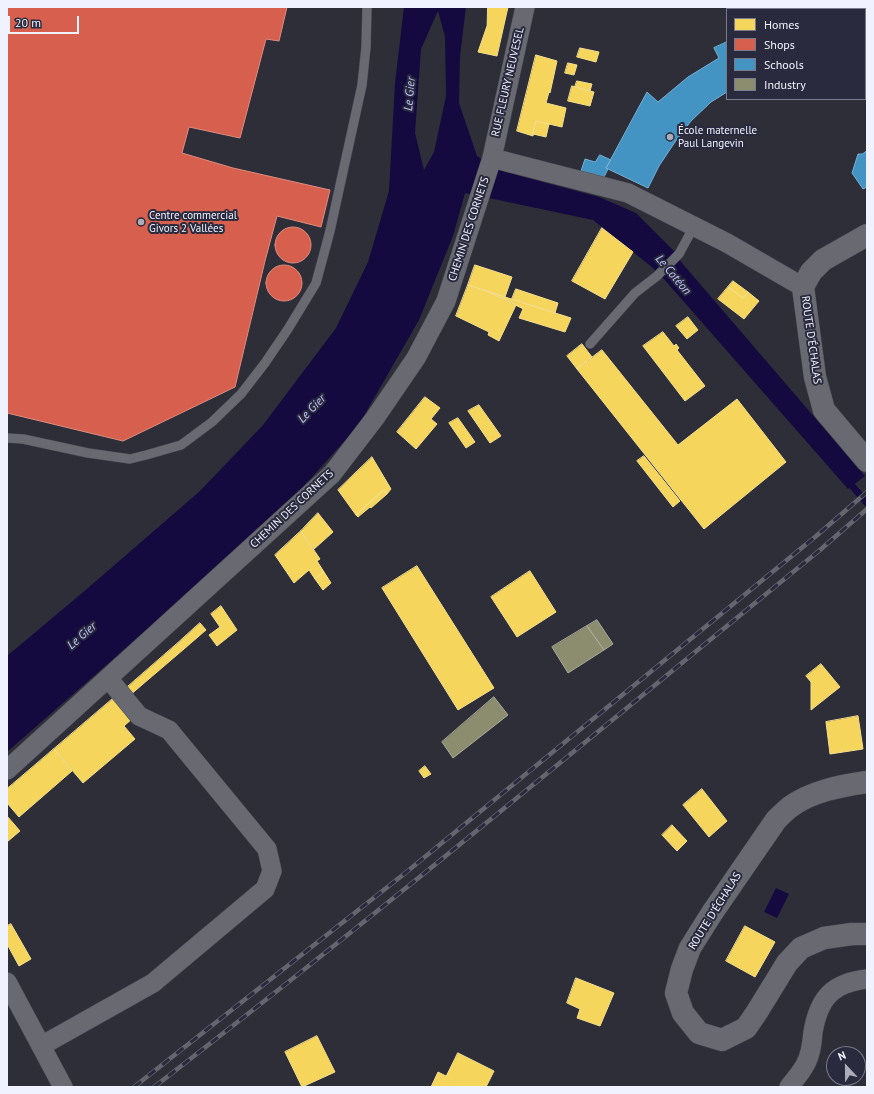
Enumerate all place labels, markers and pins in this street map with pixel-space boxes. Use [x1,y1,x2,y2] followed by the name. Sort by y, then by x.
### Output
[678,124,757,150] place label: École maternelle Paul Langevin
[665,132,675,142] marker: École maternelle Paul Langevin
[149,209,237,235] place label: Centre commercial Givors 2 Vallées
[136,217,146,227] marker: Centre commercial Givors 2 Vallées

